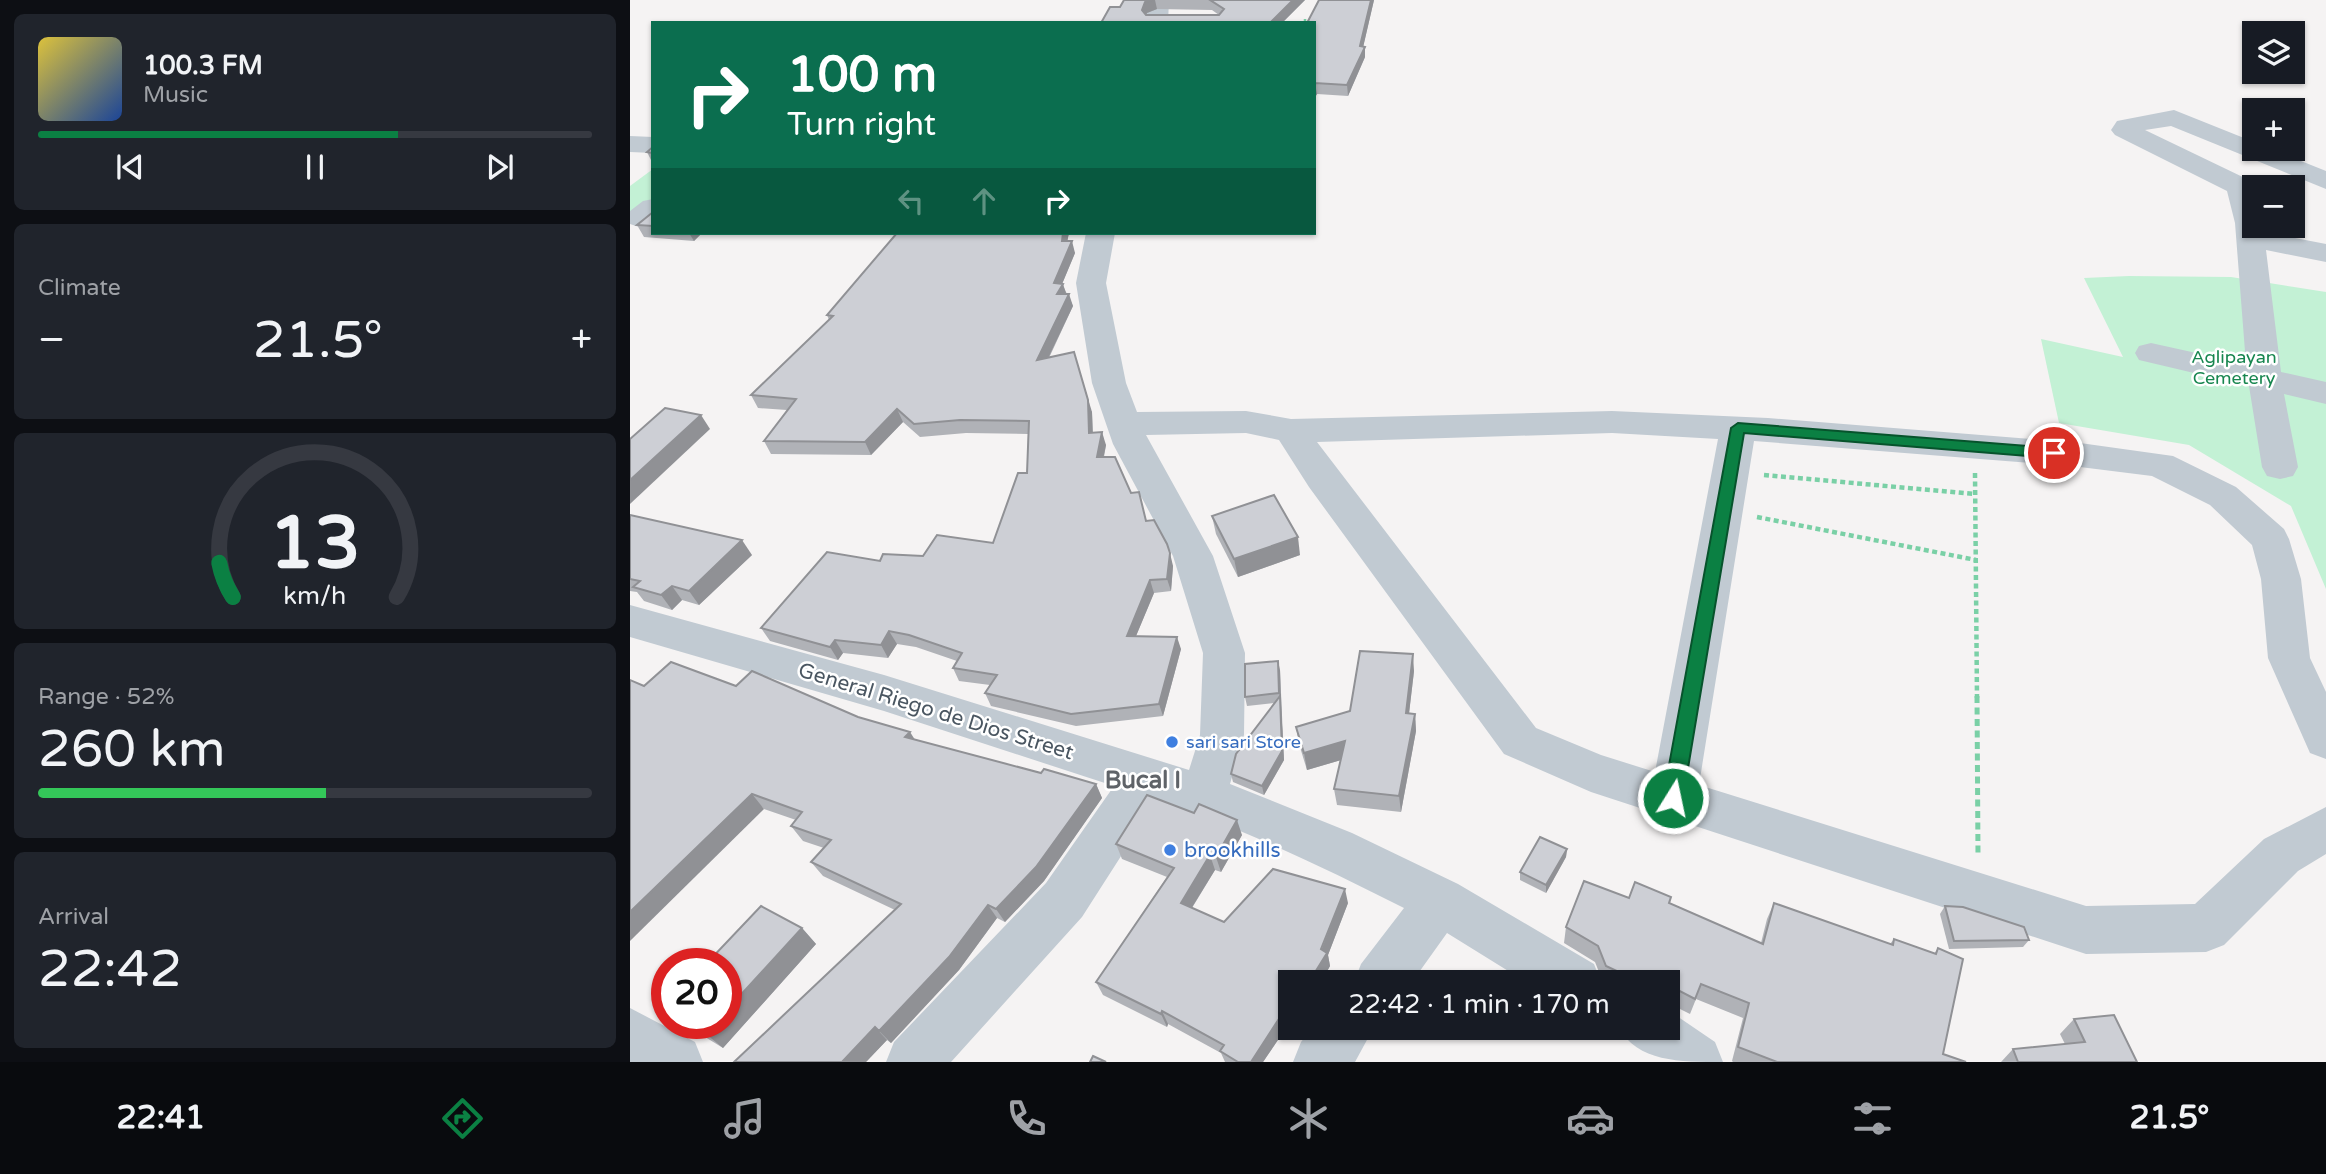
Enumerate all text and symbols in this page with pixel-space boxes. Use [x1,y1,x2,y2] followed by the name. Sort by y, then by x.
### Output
[2242,21,2305,238] map controls
[2242,21,2305,84] button: layers
[787,46,937,105] text: 100 m
[672,49,763,140] icon: right
[143,50,263,81] text: 100.3 FM
[143,81,208,109] text: Music
[2242,98,2305,161] button: +
[787,106,936,144] text: Turn right
[111,148,149,186] icon: previous
[296,148,334,186] icon: pause
[481,148,519,186] icon: next
[2242,175,2305,238] button: −
[892,182,930,220] icon: left
[965,182,1003,220] icon: ahead
[1038,182,1076,220] icon: right
[38,274,121,302] text: Climate
[253,309,383,372] text: 21.5°
[38,317,65,363] text: −
[571,317,592,363] text: +
[2191,346,2277,389] park label: Aglipayan Cemetery
[2024,423,2084,483] pin
[2035,434,2073,472] icon: arrive
[269,500,361,588] text: 13
[284,581,346,611] text: km/h
[795,658,1076,765] street label: General Riego de Dios Street
[38,683,174,711] text: Range · 52%
[38,718,226,781] text: 260 km
[1186,731,1301,753] place label: sari sari Store
[1164,734,1180,750] marker: sari sari Store
[1636,761,1710,835] position arrow
[1105,766,1181,795] district label: Bucal I
[1184,838,1281,863] place label: brookhills
[1162,842,1178,858] marker: brookhills
[38,903,109,931] text: Arrival
[38,938,182,1001] text: 22:42
[651,948,742,1039] speed limit sign: 20
[1348,989,1610,1020] text: 22:42 · 1 min · 170 m
[438,1094,487,1143] icon: directions
[720,1094,769,1143] icon: music
[1002,1094,1051,1143] icon: phone
[1284,1094,1333,1143] icon: climate
[1566,1094,1615,1143] icon: car
[1848,1094,1897,1143] icon: filters
[116,1099,205,1137] text: 22:41
[2129,1099,2209,1137] text: 21.5°

